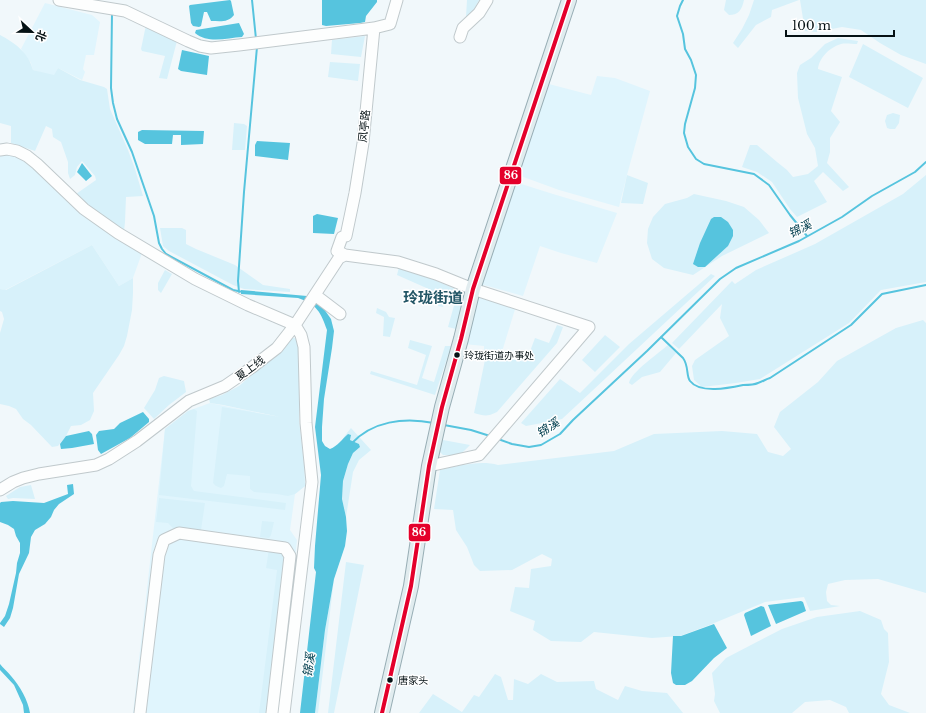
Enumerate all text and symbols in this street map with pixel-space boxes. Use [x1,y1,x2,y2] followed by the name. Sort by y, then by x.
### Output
[12,12,52,52] north arrow
[786,12,894,38] scale bar
[792,18,831,33] text: 100 m
[33,28,50,43] text: 北
[355,109,373,143] street label: 凤亭路
[499,166,522,185] line badge: 86
[504,168,518,182] text: 86
[786,216,816,241] water label: 锦溪
[403,288,463,307] district label: 玲珑街道
[464,349,534,362] place label: 玲珑街道办事处
[452,350,462,360] marker: 玲珑街道办事处
[233,353,267,383] street label: 夏上线
[534,414,564,440] water label: 锦溪
[408,523,431,542] line badge: 86
[412,525,426,539] text: 86
[299,650,318,678] water label: 锦溪
[398,674,428,687] place label: 唐家头
[385,675,395,685] marker: 唐家头

